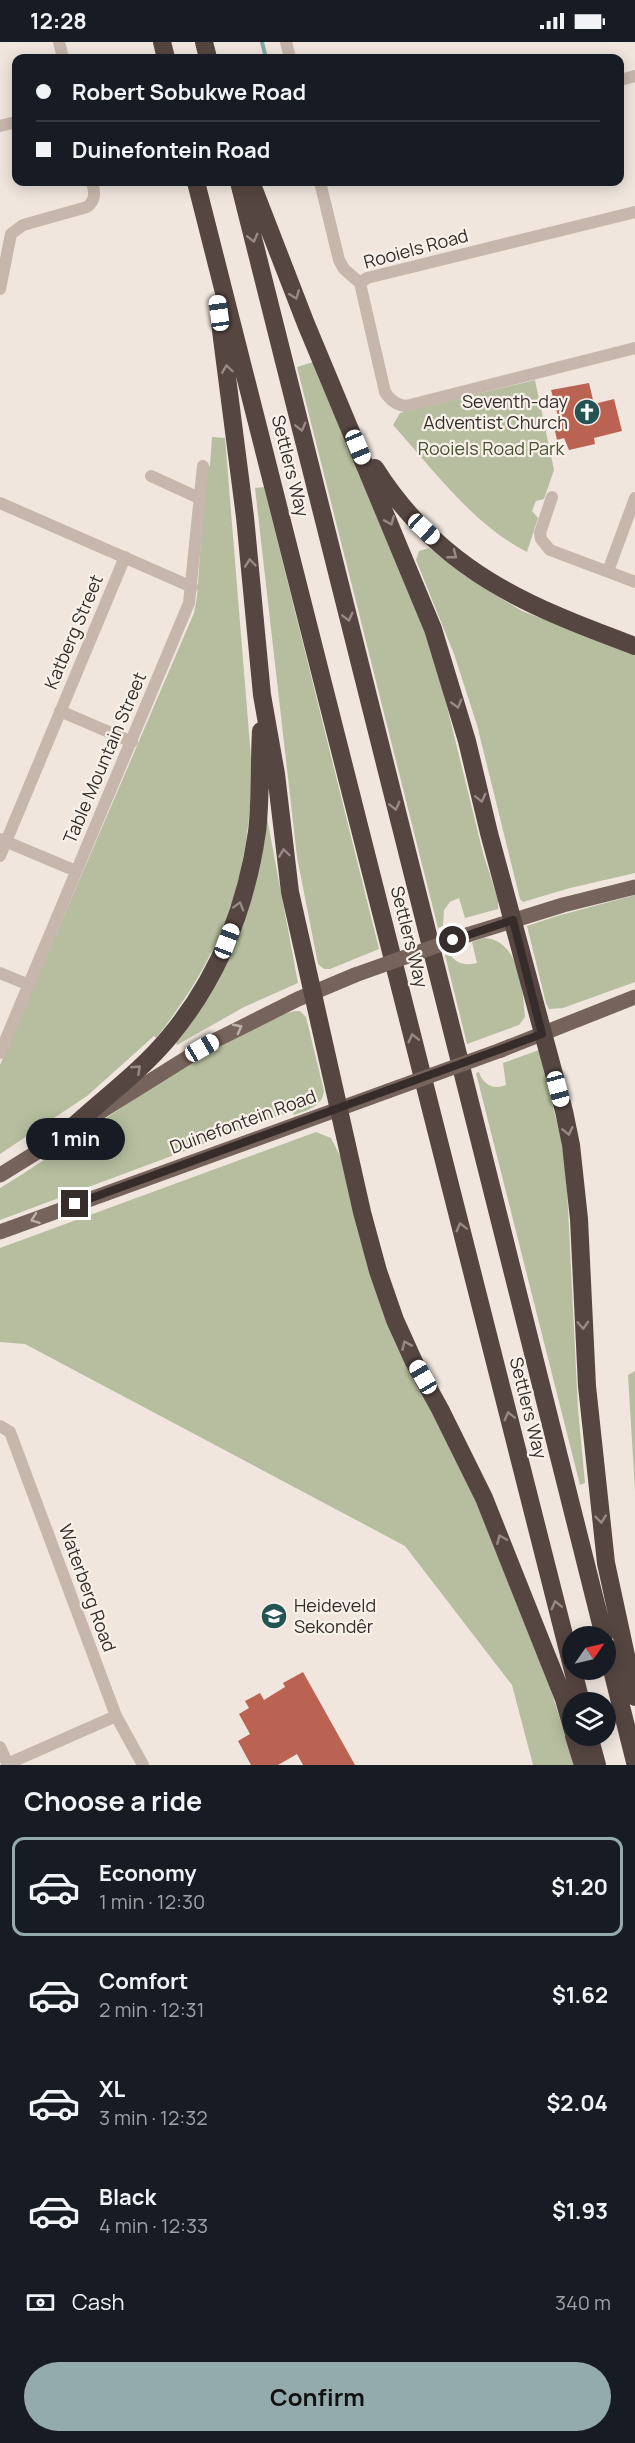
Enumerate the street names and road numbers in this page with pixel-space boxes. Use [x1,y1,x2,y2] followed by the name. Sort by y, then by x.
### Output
[361,223,471,274] street label: Rooiels Road
[267,412,315,520] street label: Settlers Way
[38,571,108,693] street label: Katberg Street
[57,668,151,847] street label: Table Mountain Street
[386,883,434,991] street label: Settlers Way
[166,1083,319,1159] street label: Duinefontein Road
[505,1354,553,1462] street label: Settlers Way
[54,1521,122,1655] street label: Waterberg Road

